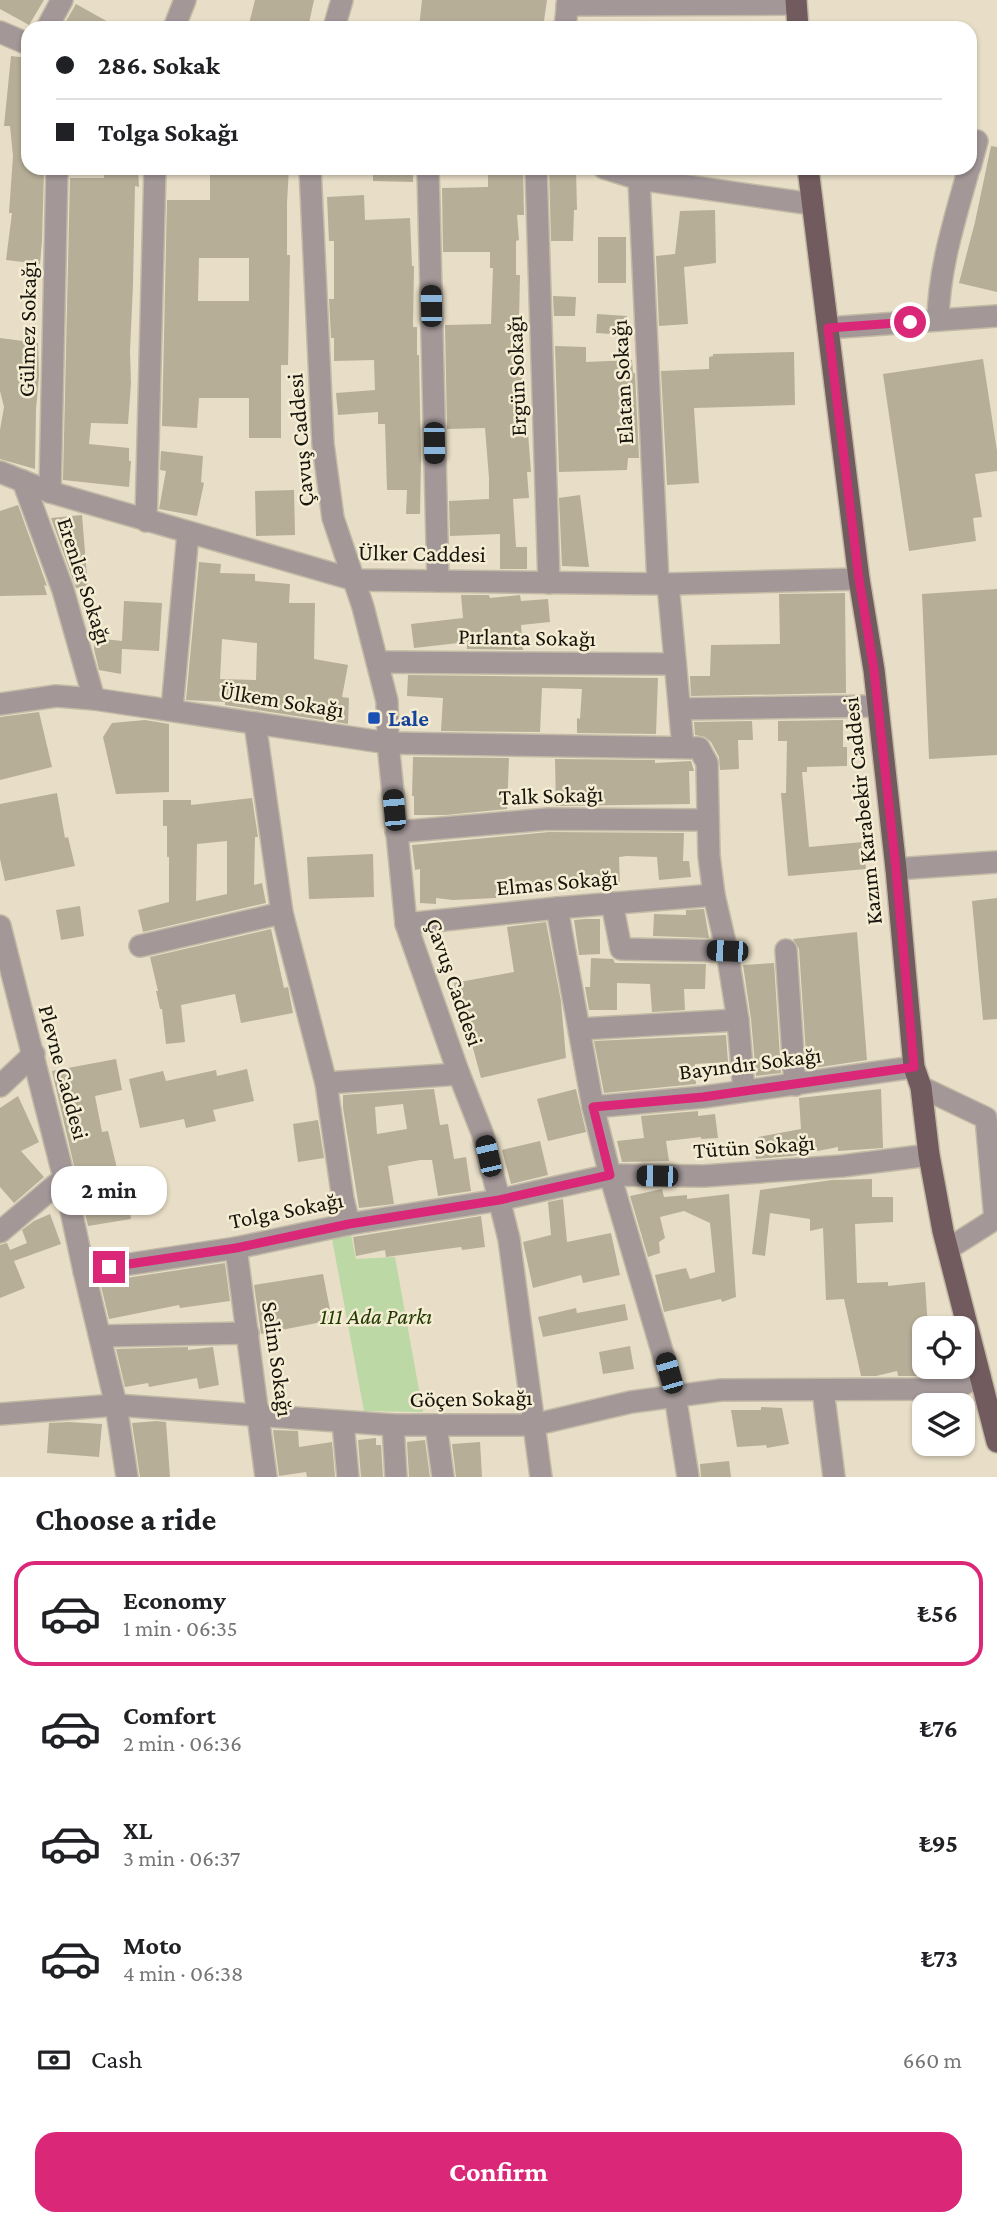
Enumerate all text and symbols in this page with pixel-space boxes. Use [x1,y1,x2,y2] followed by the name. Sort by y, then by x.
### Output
[98,51,220,80] text: 286. Sokak
[98,118,238,147] text: Tolga Sokağı
[13,261,41,397] street label: Gülmez Sokağı
[421,285,442,327] car
[894,306,926,338] route start
[501,315,531,437] street label: Ergün Sokağı
[606,319,638,445] street label: Elatan Sokağı
[281,372,319,508] street label: Çavuş Caddesi
[424,422,445,464] car
[52,514,118,648] street label: Erenler Sokağı
[358,539,486,567] street label: Ülker Caddesi
[458,623,596,651] street label: Pırlanta Sokağı
[218,677,346,723] street label: Ülkem Sokağı
[837,696,887,926] street label: Kazım Karabekir Caddesi
[388,705,429,731] place label: Lale
[366,710,382,726] marker: Lale
[498,780,604,810] street label: Talk Sokağı
[382,788,407,832] car
[495,864,619,900] street label: Elmas Sokağı
[421,915,489,1049] street label: Çavuş Caddesi
[706,940,749,962] car
[34,1002,94,1142] street label: Plevne Caddesi
[677,1041,823,1085] street label: Bayındır Sokağı
[692,1129,816,1163] street label: Tütün Sokağı
[474,1133,503,1179] car
[636,1165,679,1187] car
[51,1166,167,1214] callout: 2 min
[81,1177,137,1203] text: 2 min
[227,1186,345,1234] street label: Tolga Sokağı
[93,1251,125,1283] route end
[257,1299,299,1419] street label: Selim Sokağı
[320,1303,432,1329] park label: 111 Ada Parkı
[912,1316,975,1456] map controls
[912,1316,975,1379] button: locate
[654,1350,685,1396] car
[409,1384,533,1412] street label: Göçen Sokağı
[912,1393,975,1456] button: layers
[35,1501,216,1537] text: Choose a ride
[39,1582,102,1645] icon: car
[123,1586,226,1615] text: Economy
[917,1599,958,1628] text: ₺56
[123,1615,238,1641] text: 1 min · 06:35
[39,1697,102,1760] icon: car
[123,1701,216,1730] text: Comfort
[920,1714,958,1743] text: ₺76
[123,1730,242,1756] text: 2 min · 06:36
[39,1812,102,1875] icon: car
[123,1816,152,1845] text: XL
[919,1829,958,1858] text: ₺95
[123,1845,240,1871] text: 3 min · 06:37
[39,1927,102,1990] icon: car
[123,1931,182,1960] text: Moto
[921,1944,958,1973] text: ₺73
[123,1960,243,1986] text: 4 min · 06:38
[35,2041,73,2079] icon: cash
[91,2045,142,2074] text: Cash
[903,2047,962,2073] text: 660 m
[35,2132,962,2212] button: Confirm

